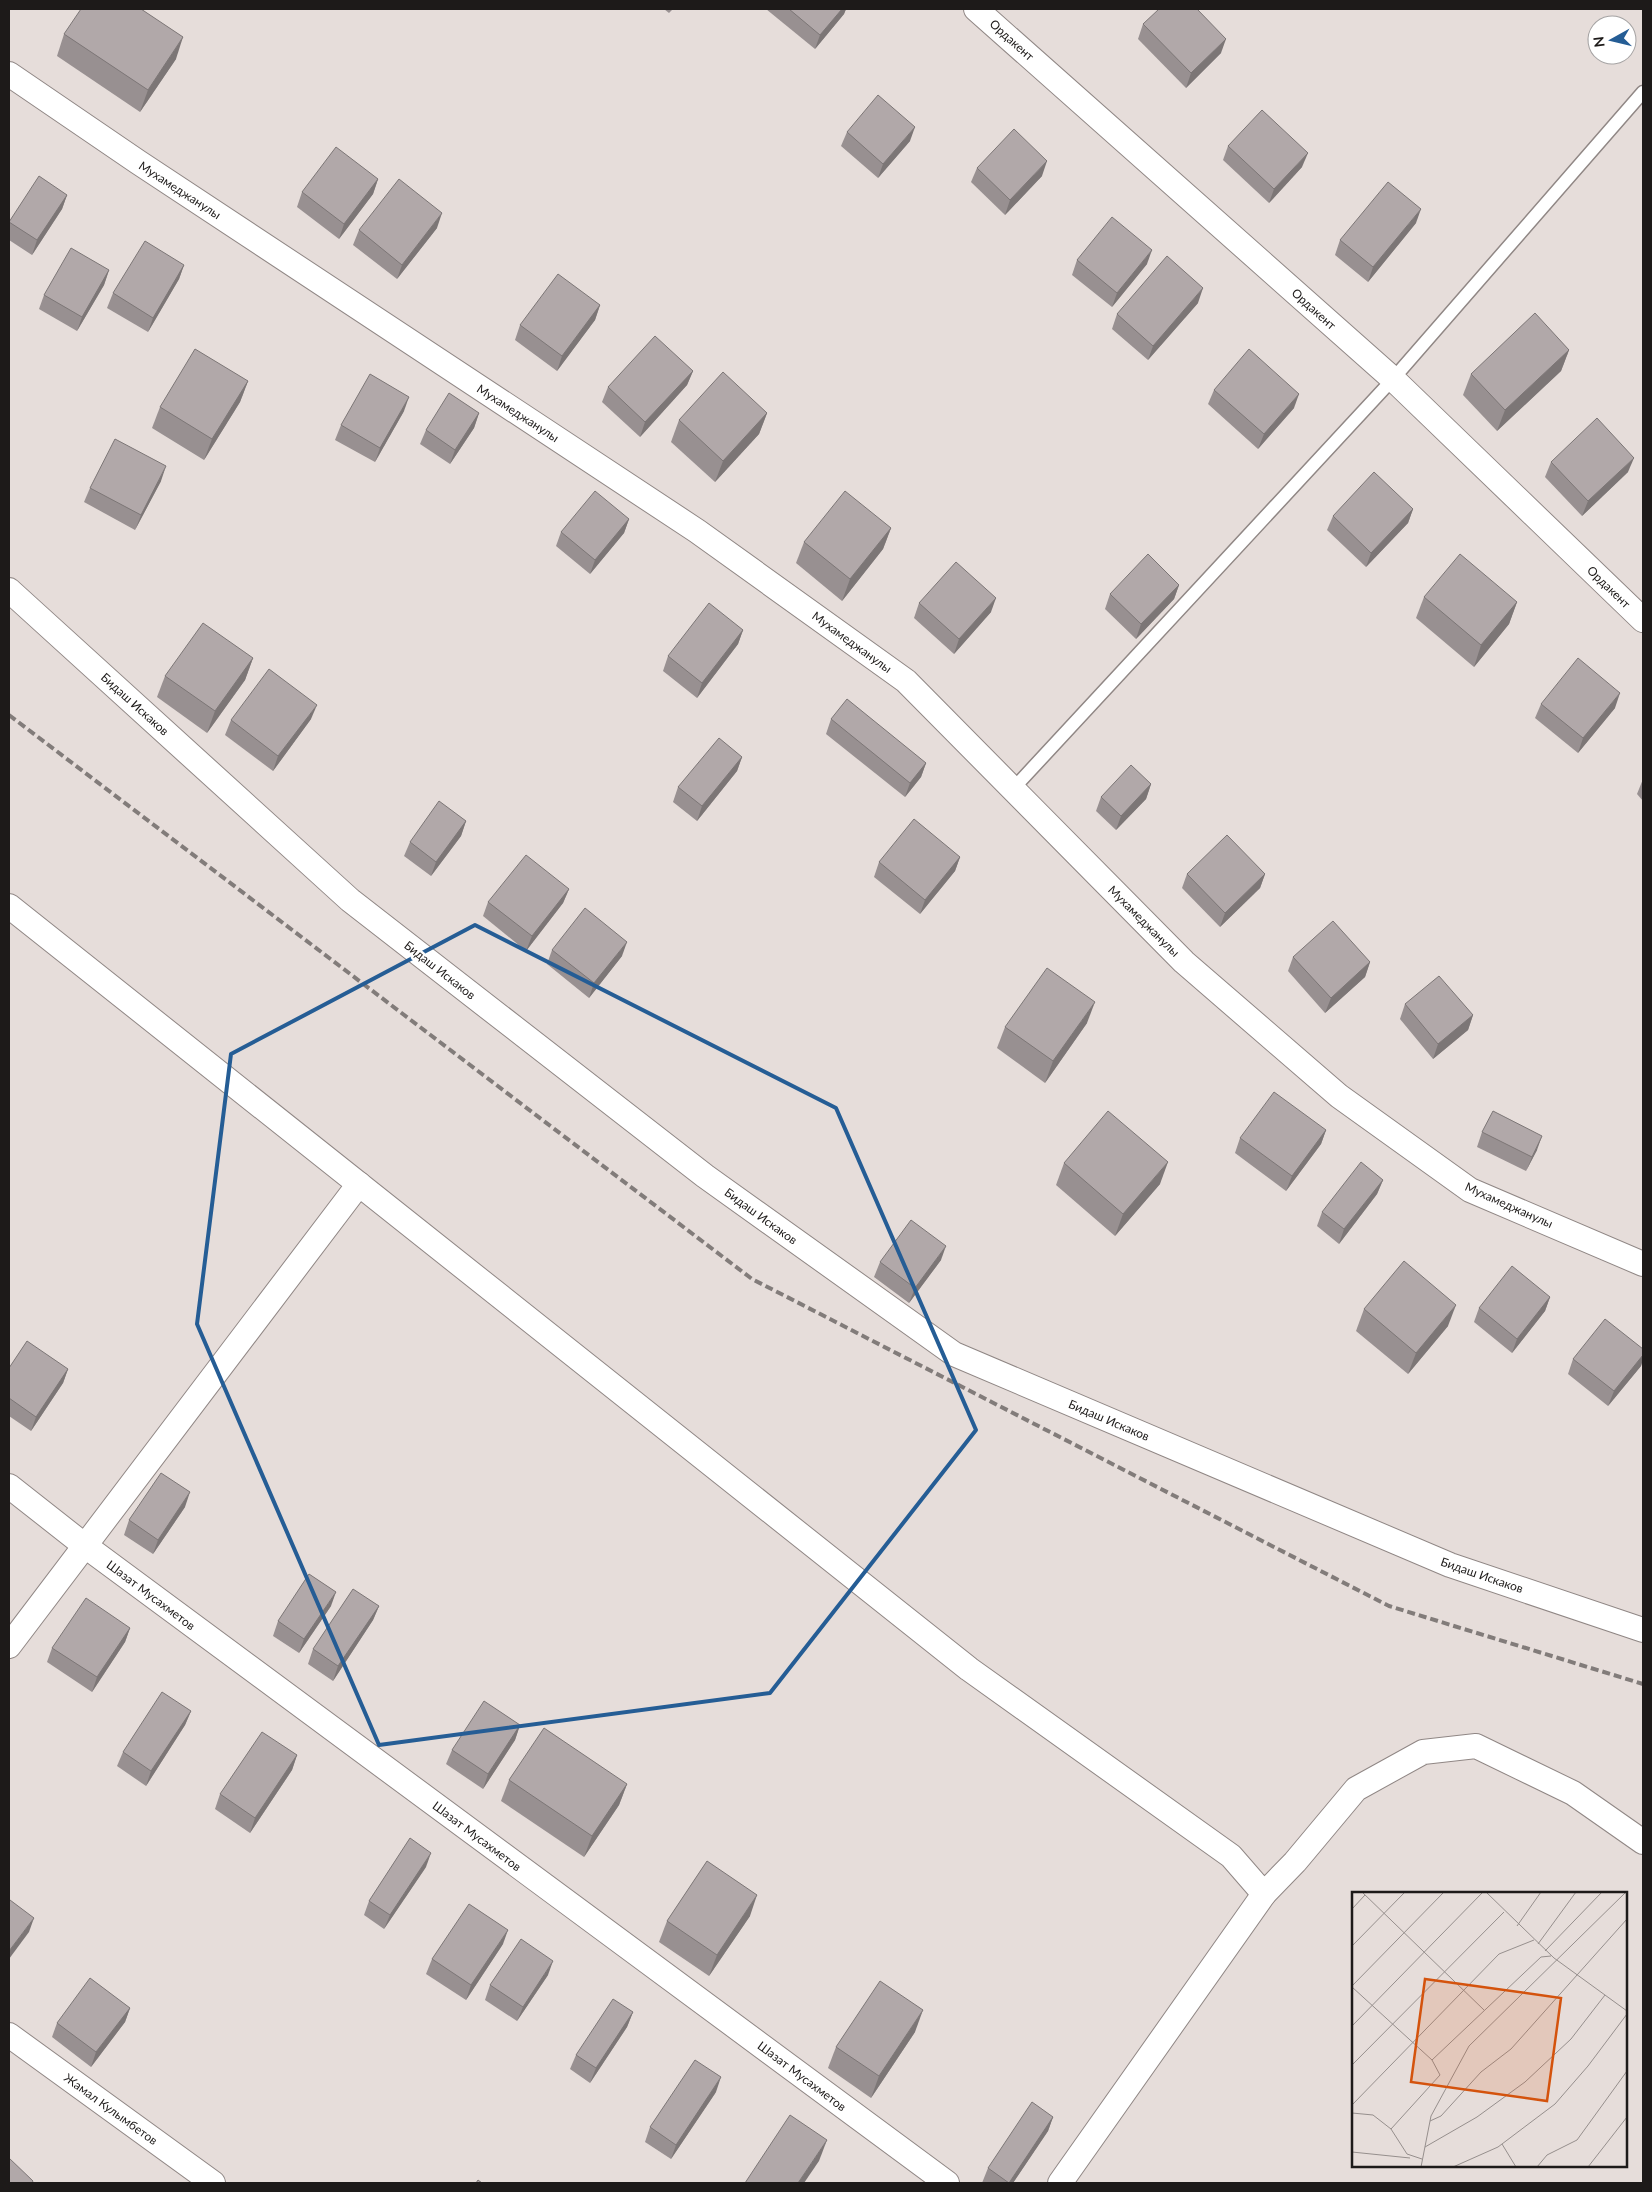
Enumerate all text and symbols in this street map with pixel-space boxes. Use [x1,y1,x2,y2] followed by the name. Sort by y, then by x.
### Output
[1587,15,1637,65] north arrow
[987,16,1037,64] street label: Ордакент
[1589,35,1608,48] text: N
[136,158,224,222] street label: Мухамеджанулы
[1289,285,1339,333] street label: Ордакент
[474,381,562,445] street label: Мухамеджанулы
[1584,563,1634,611] street label: Ордакент
[809,608,895,676] street label: Мухамеджанулы
[98,670,172,738] street label: Бидаш Искаков
[1105,882,1183,960] street label: Мухамеджанулы
[401,938,479,1002] street label: Бидаш Искаков
[1463,1179,1555,1231] street label: Мухамеджанулы
[722,1185,800,1247] street label: Бидаш Искаков
[1066,1396,1152,1444] street label: Бидаш Искаков
[1439,1554,1525,1596] street label: Бидаш Искаков
[104,1557,198,1633] street label: Шазат Мусахметов
[430,1798,524,1874] street label: Шазат Мусахметов
[1352,1892,1627,2167] inset map
[755,2038,849,2114] street label: Шазат Мусахметов
[61,2070,161,2148] street label: Жамал Кулымбетов

